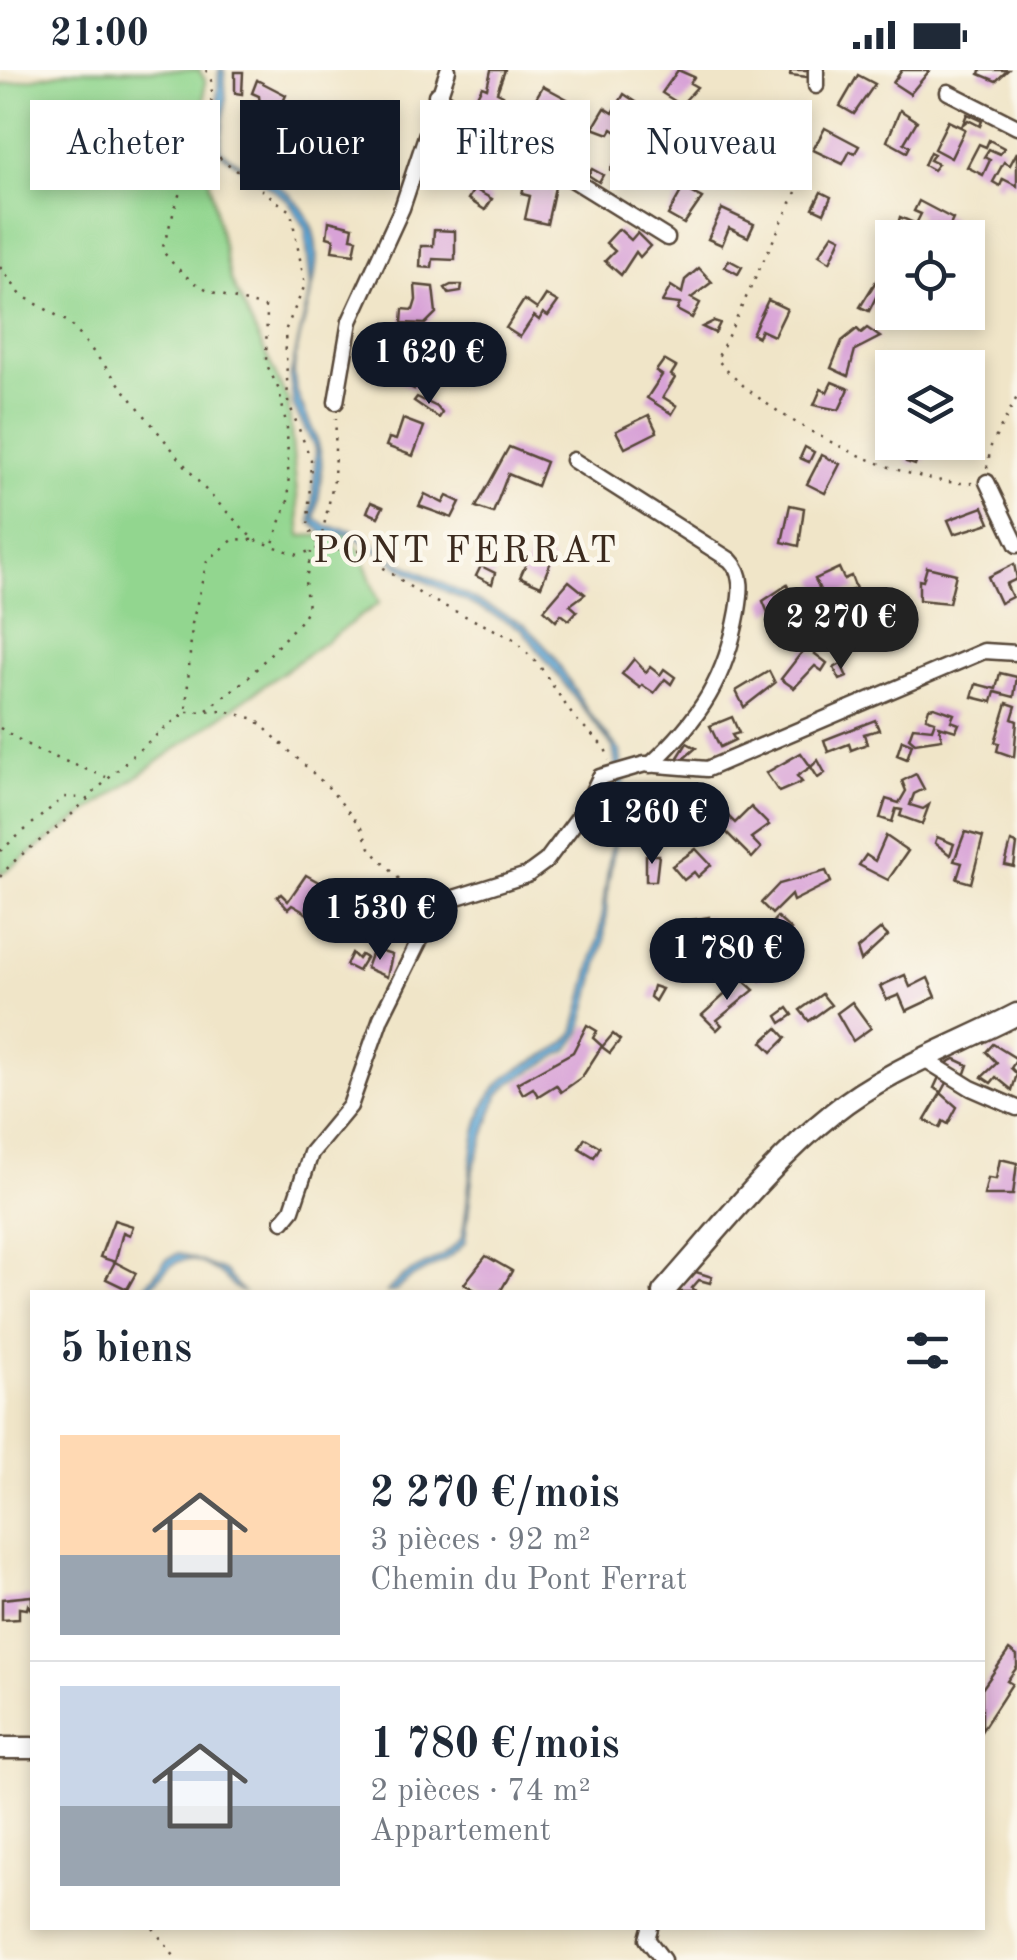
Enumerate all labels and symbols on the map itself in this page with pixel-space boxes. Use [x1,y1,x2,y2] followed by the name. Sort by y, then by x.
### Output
[337,322,521,407] pin: 1 620 €
[313,533,619,571] district label: PONT FERRAT
[749,587,933,672] pin: 2 270 €
[560,782,744,867] pin: 1 260 €
[288,878,472,963] pin: 1 530 €
[635,918,819,1003] pin: 1 780 €

